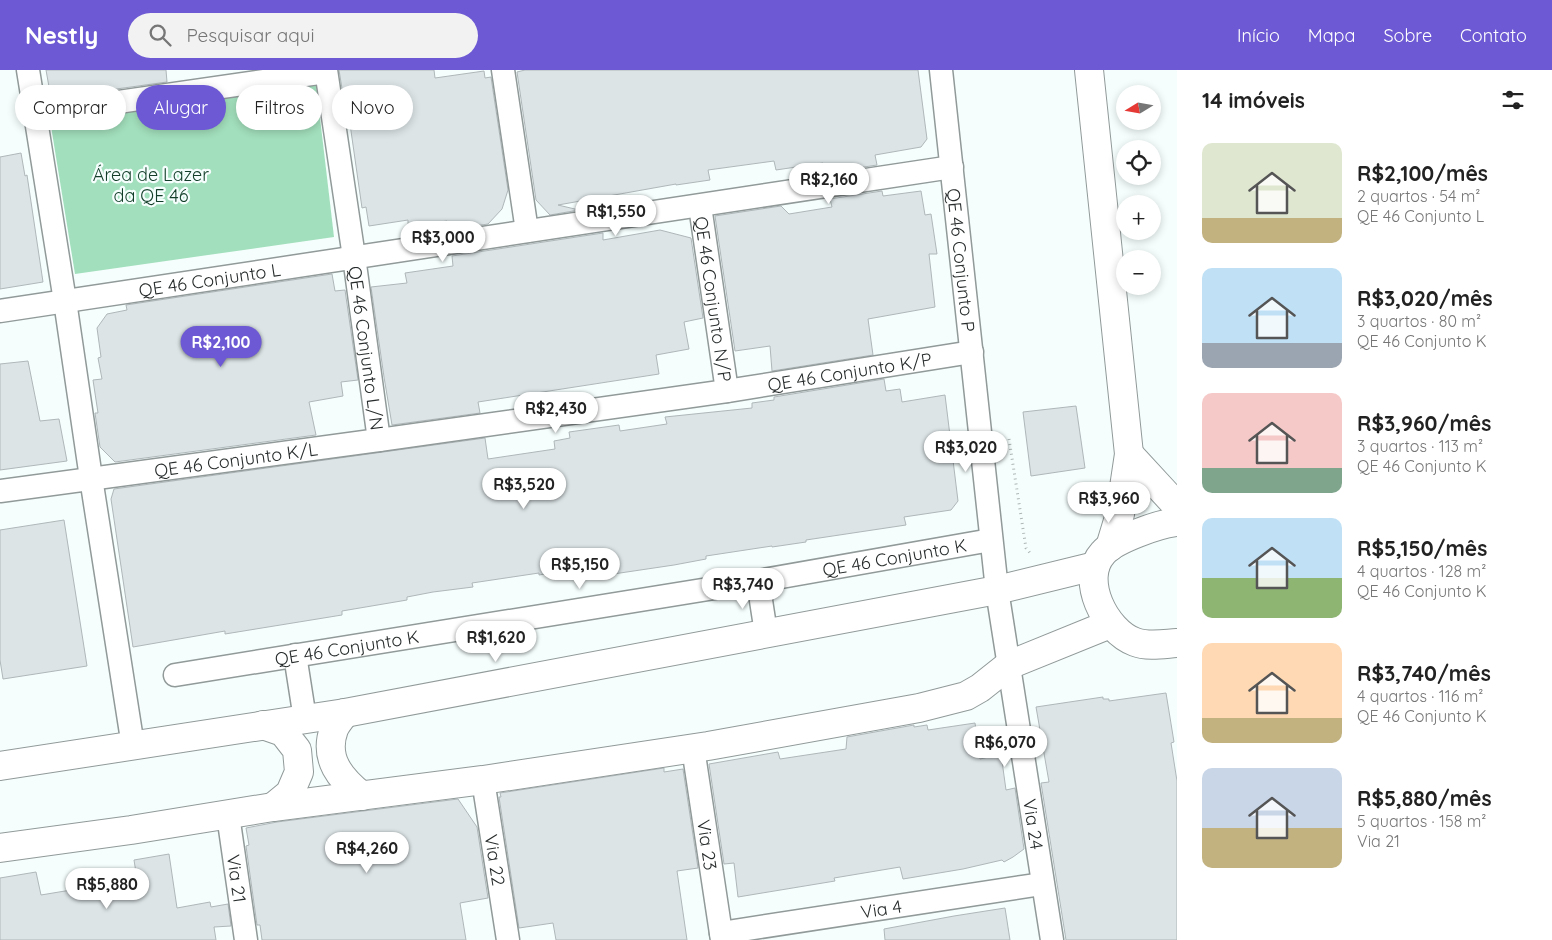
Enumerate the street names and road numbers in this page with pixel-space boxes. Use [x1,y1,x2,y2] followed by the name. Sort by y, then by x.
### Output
[942,187,981,333] street label: QE 46 Conjunto P
[690,215,737,383] street label: QE 46 Conjunto N/P
[137,257,283,301] street label: QE 46 Conjunto L
[344,264,389,432] street label: QE 46 Conjunto L/N
[766,347,933,396] street label: QE 46 Conjunto K/P
[153,437,319,482] street label: QE 46 Conjunto K/L
[821,533,968,581] street label: QE 46 Conjunto K
[273,624,421,670] street label: QE 46 Conjunto K
[1018,797,1049,851] street label: Via 24
[692,818,723,872] street label: Via 23
[480,833,511,887] street label: Via 22
[222,853,252,904] street label: Via 21
[859,894,903,923] street label: Via 4

